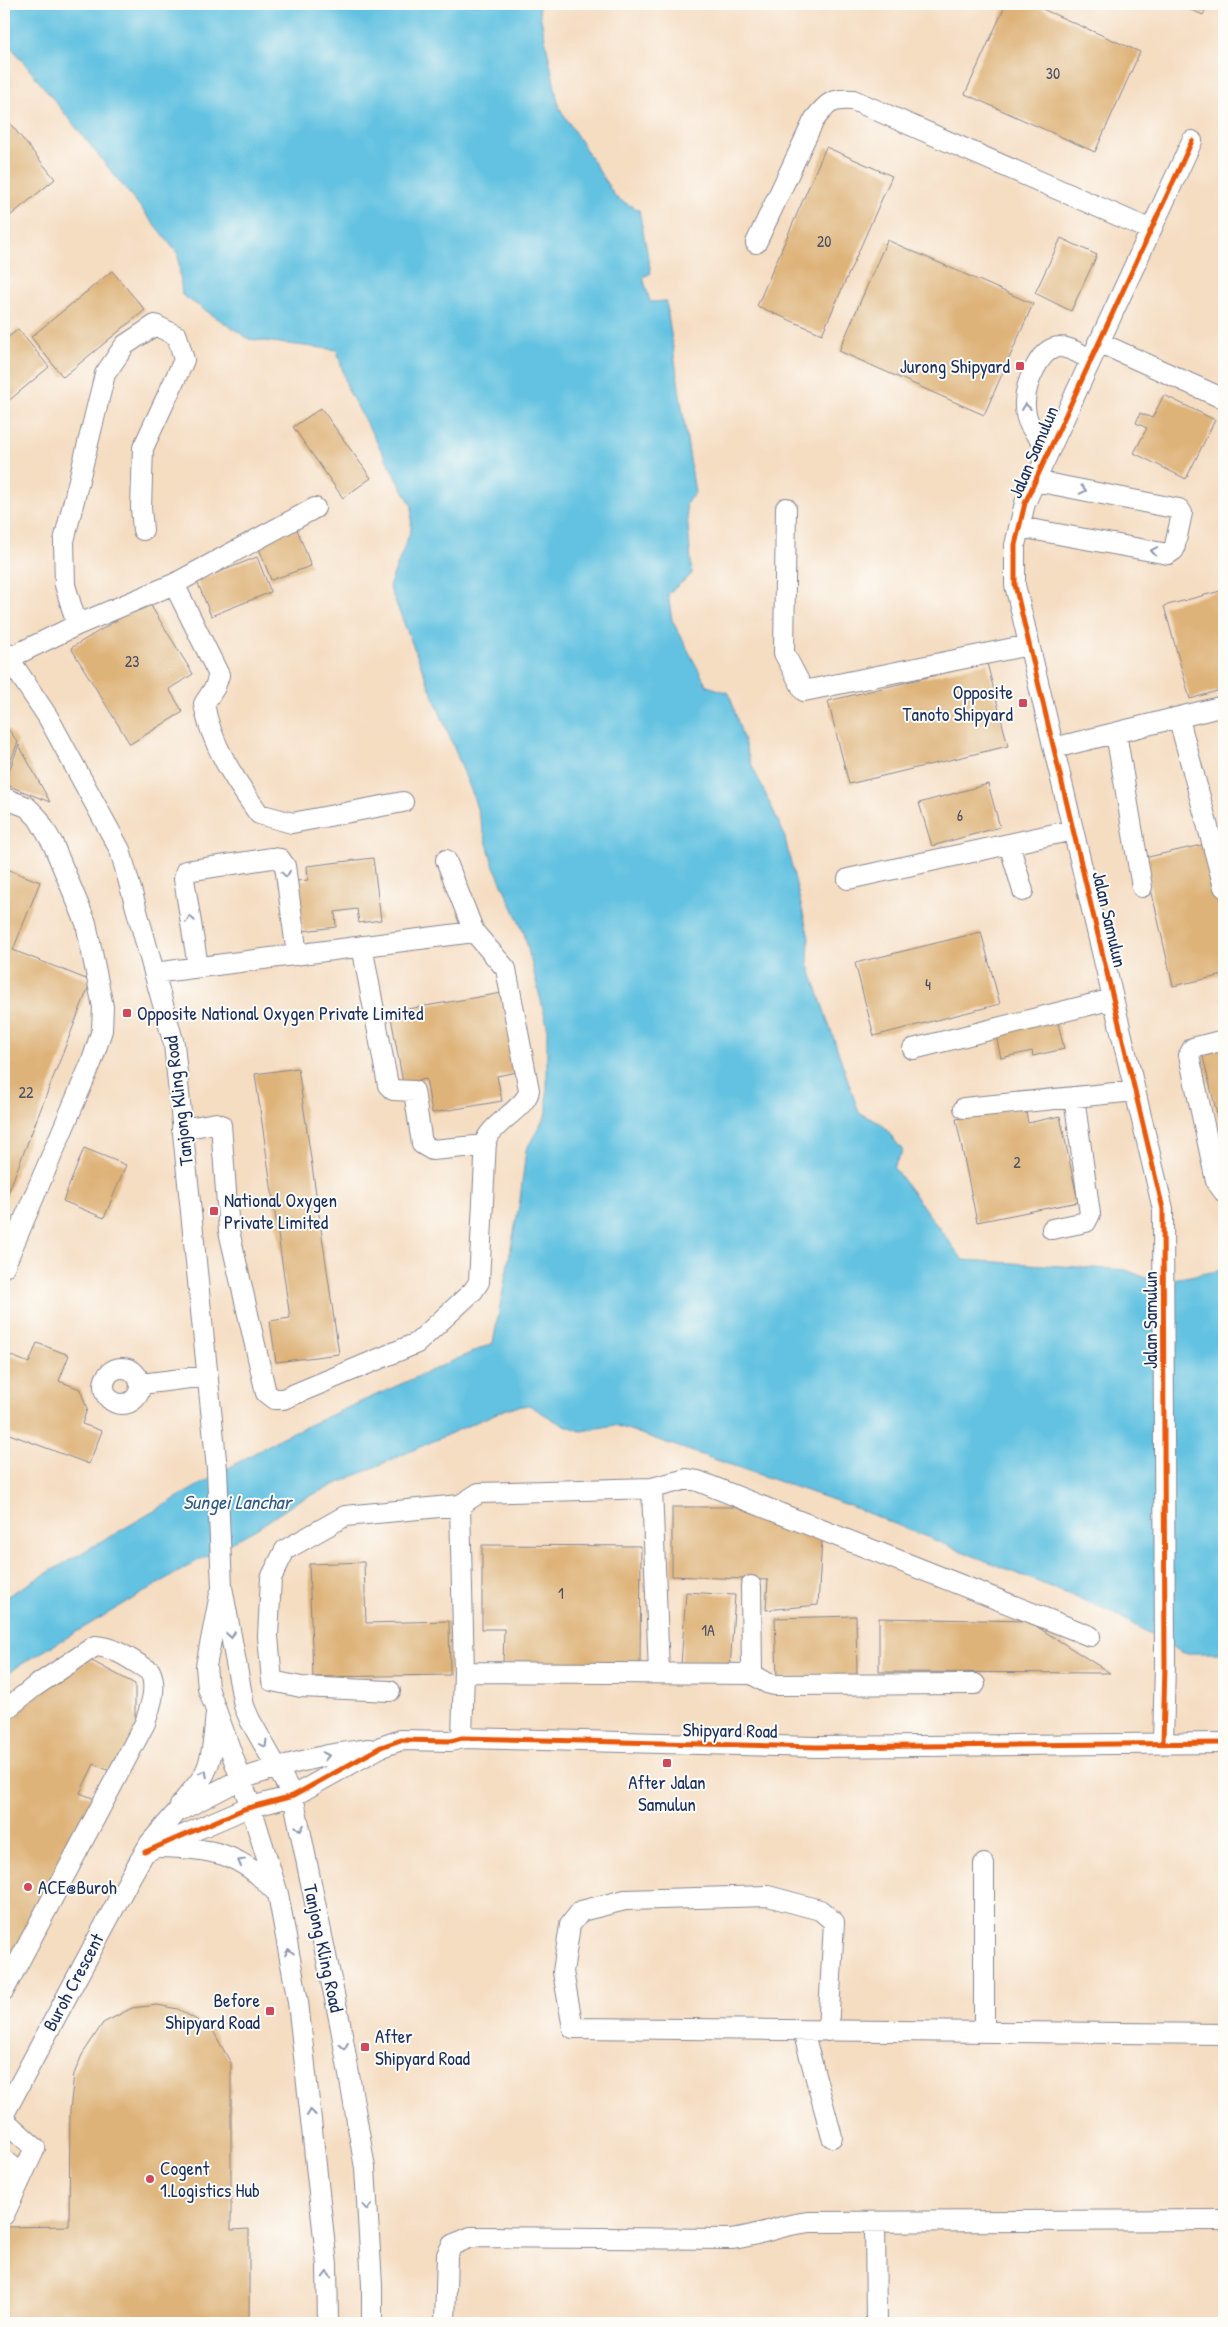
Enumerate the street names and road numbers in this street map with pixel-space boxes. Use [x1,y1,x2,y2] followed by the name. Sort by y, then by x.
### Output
[1002,402,1064,502] street label: Jalan Samulun
[1086,868,1134,970] street label: Jalan Samulun
[157,1034,199,1167] street label: Tanjong Kling Road
[1137,1271,1163,1369] street label: Jalan Samulun
[682,1716,778,1744] street label: Shipyard Road
[298,1882,350,2015] street label: Tanjong Kling Road
[36,1928,110,2035] street label: Buroh Crescent

